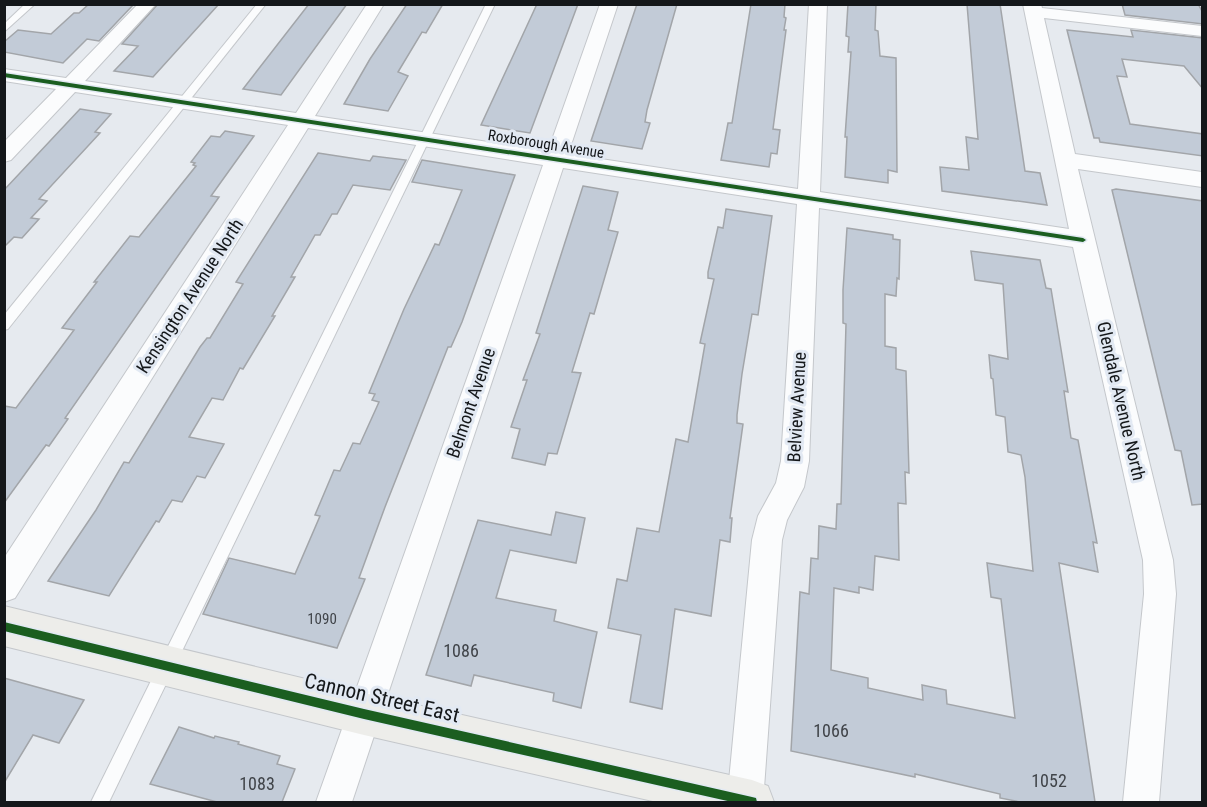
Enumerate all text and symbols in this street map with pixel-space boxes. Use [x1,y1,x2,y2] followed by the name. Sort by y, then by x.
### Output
[487,126,605,162] street label: Roxborough Avenue
[132,215,247,377] street label: Kensington Avenue North
[1093,319,1150,482] street label: Glendale Avenue North
[442,345,499,461] street label: Belmont Avenue
[783,351,810,463] street label: Belview Avenue
[307,610,337,628] house number: 1090
[443,640,479,661] house number: 1086
[302,669,462,727] street label: Cannon Street East
[813,720,849,741] house number: 1066
[1031,770,1067,791] house number: 1052
[239,773,275,794] house number: 1083

